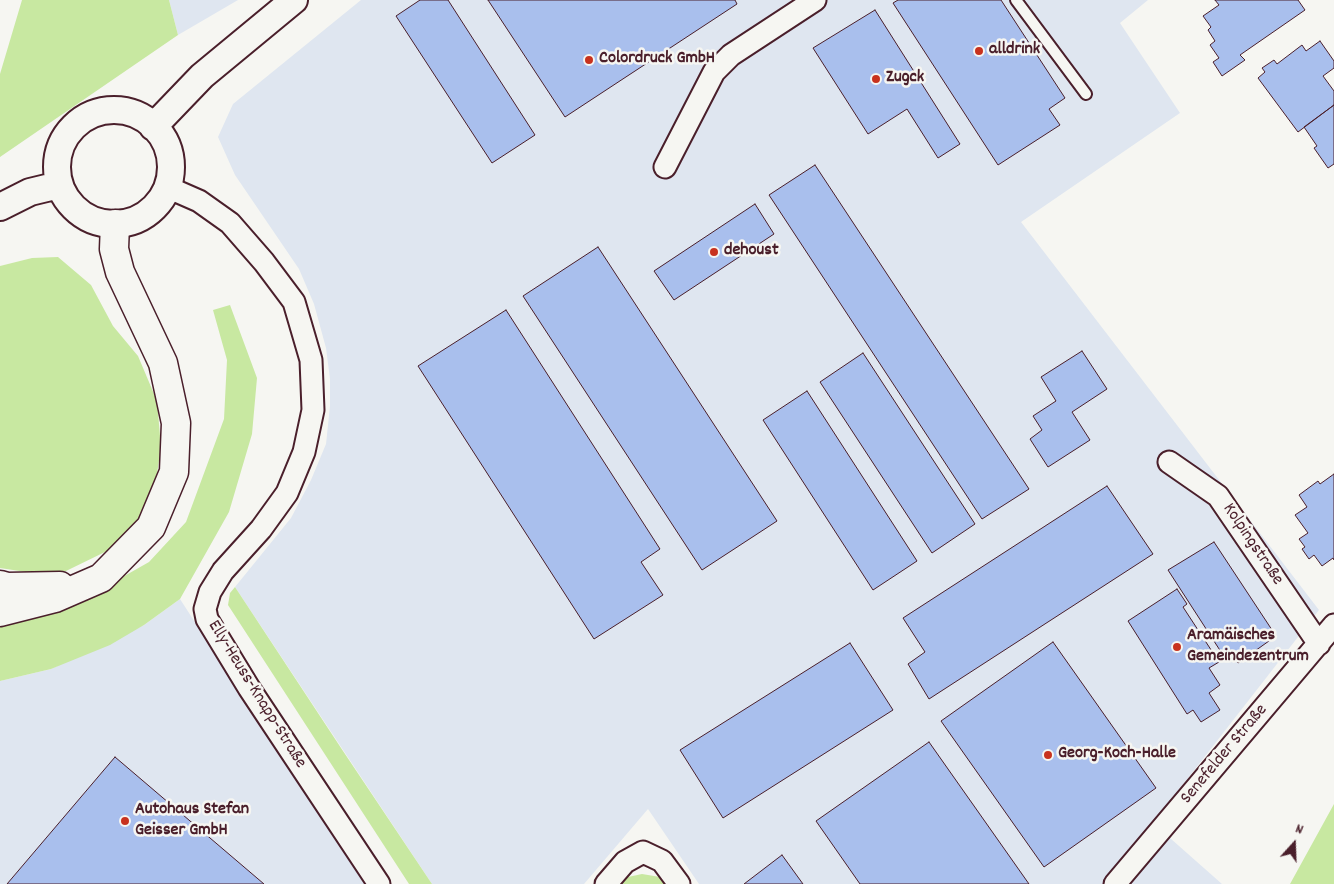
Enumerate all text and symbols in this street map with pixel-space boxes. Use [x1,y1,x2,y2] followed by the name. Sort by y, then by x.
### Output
[989,40,1040,62] place label: alldrink
[973,45,985,57] marker: alldrink
[599,49,715,71] place label: Colordruck GmbH
[583,54,595,66] marker: Colordruck GmbH
[886,68,924,90] place label: Zugck
[870,73,882,85] marker: Zugck
[724,241,779,263] place label: dehoust
[708,246,720,258] marker: dehoust
[1217,500,1287,590] street label: Kolpingstraße
[202,617,310,773] street label: Elly-Heuss-Knapp-Straße
[1187,626,1309,669] place label: Aramäisches Gemeindezentrum
[1171,641,1183,653] marker: Aramäisches Gemeindezentrum
[1177,701,1273,809] street label: Senefelder Straße
[1058,744,1176,766] place label: Georg-Koch-Halle
[1042,749,1054,761] marker: Georg-Koch-Halle
[135,800,249,842] place label: Autohaus Stefan Geisser GmbH
[119,815,131,827] marker: Autohaus Stefan Geisser GmbH
[1269,819,1319,869] north arrow
[1292,819,1306,840] text: N

